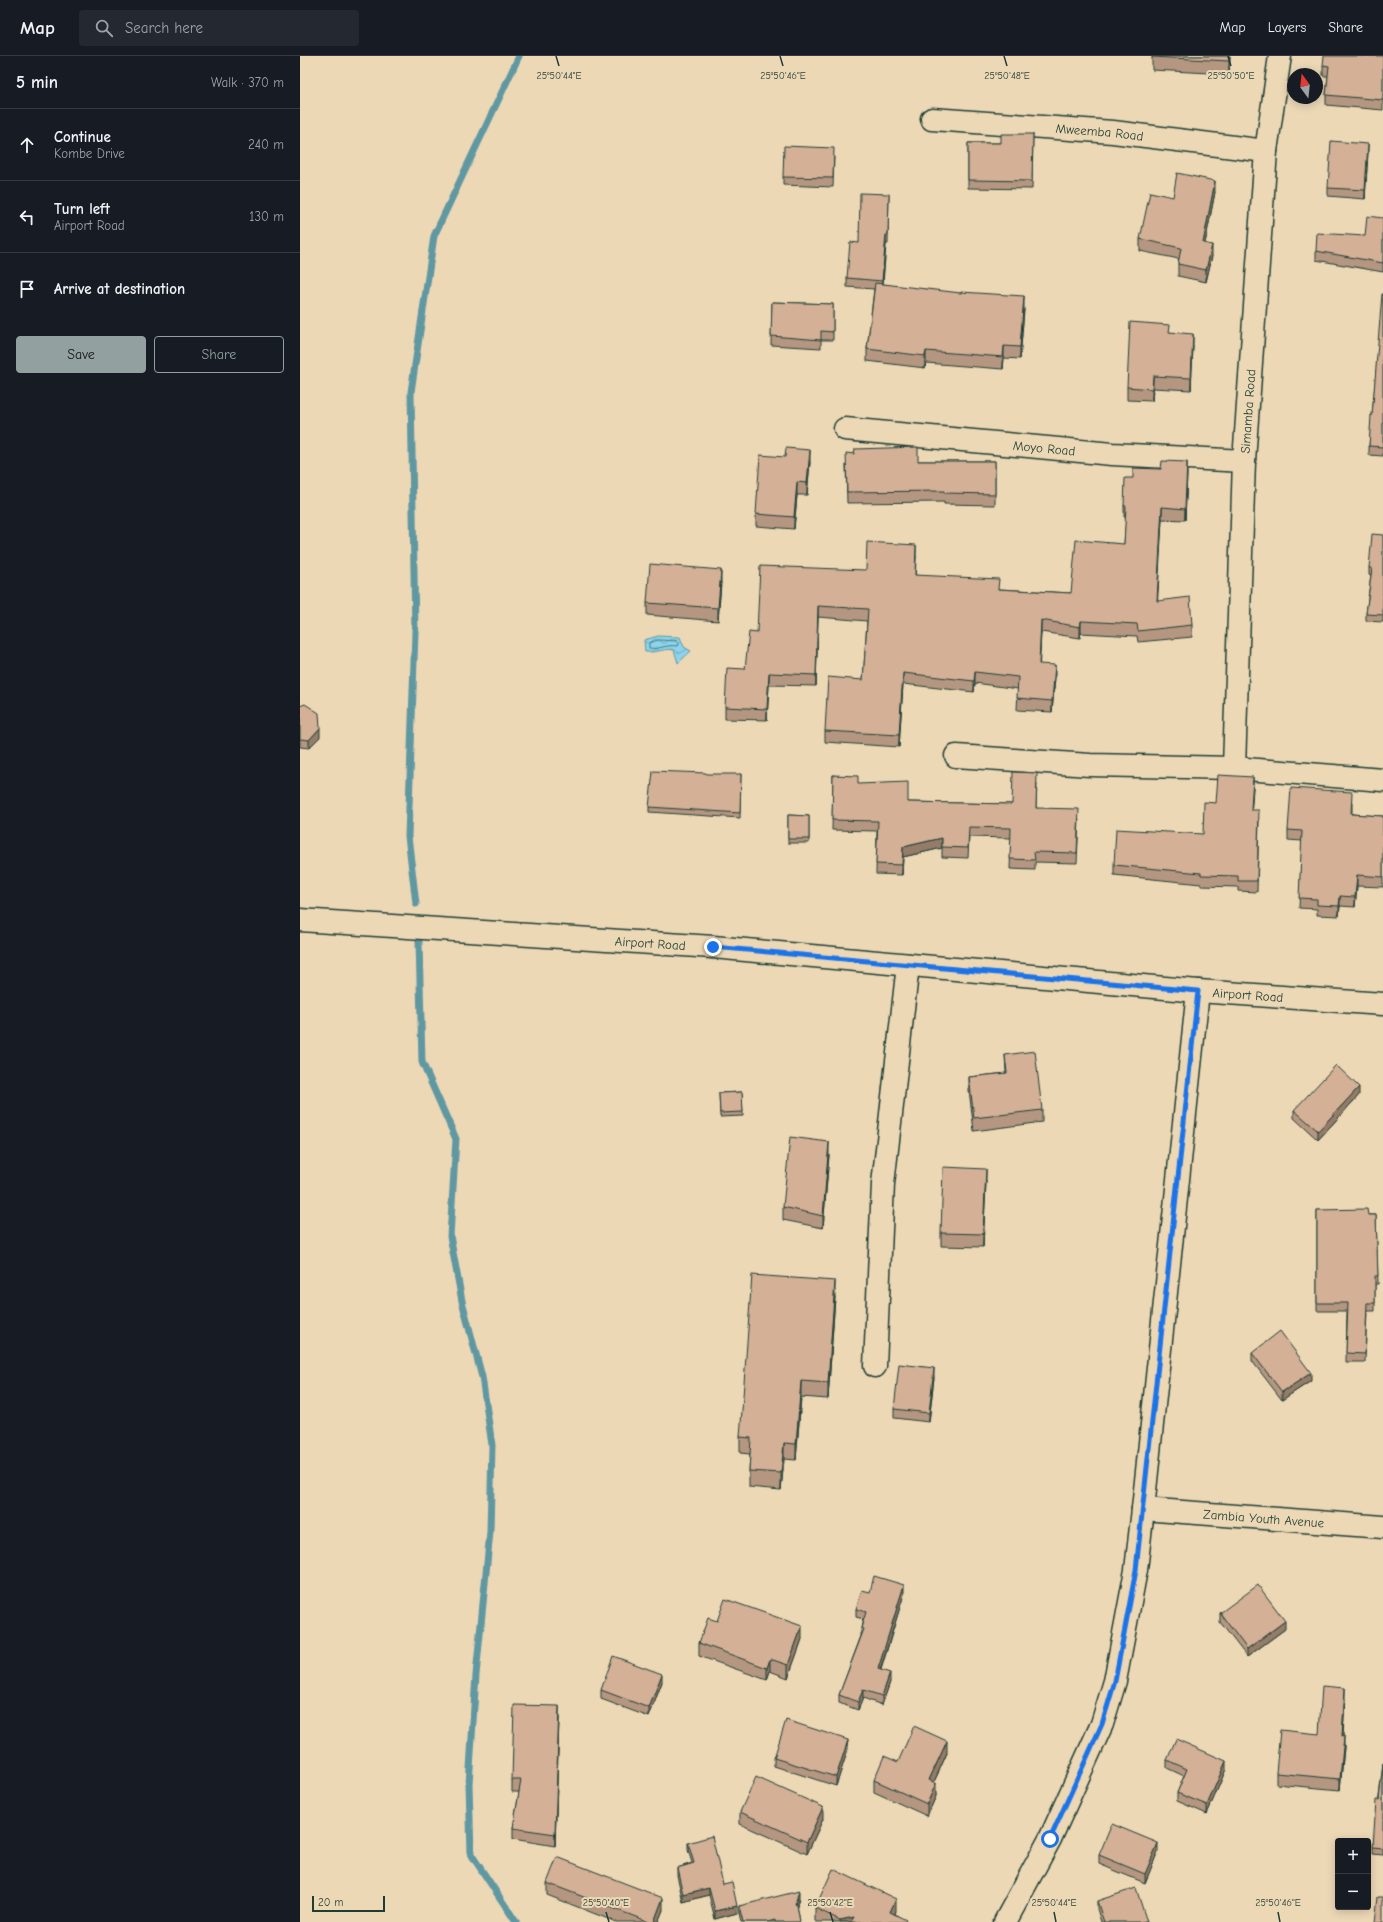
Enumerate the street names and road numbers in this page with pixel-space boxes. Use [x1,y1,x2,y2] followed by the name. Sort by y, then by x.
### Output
[1055,120,1144,143] street label: Mweemba Road
[1237,369,1258,454] street label: Simamba Road
[1012,437,1076,458] street label: Moyo Road
[614,933,686,953] street label: Airport Road
[1212,985,1284,1004] street label: Airport Road
[1203,1506,1325,1530] street label: Zambia Youth Avenue

